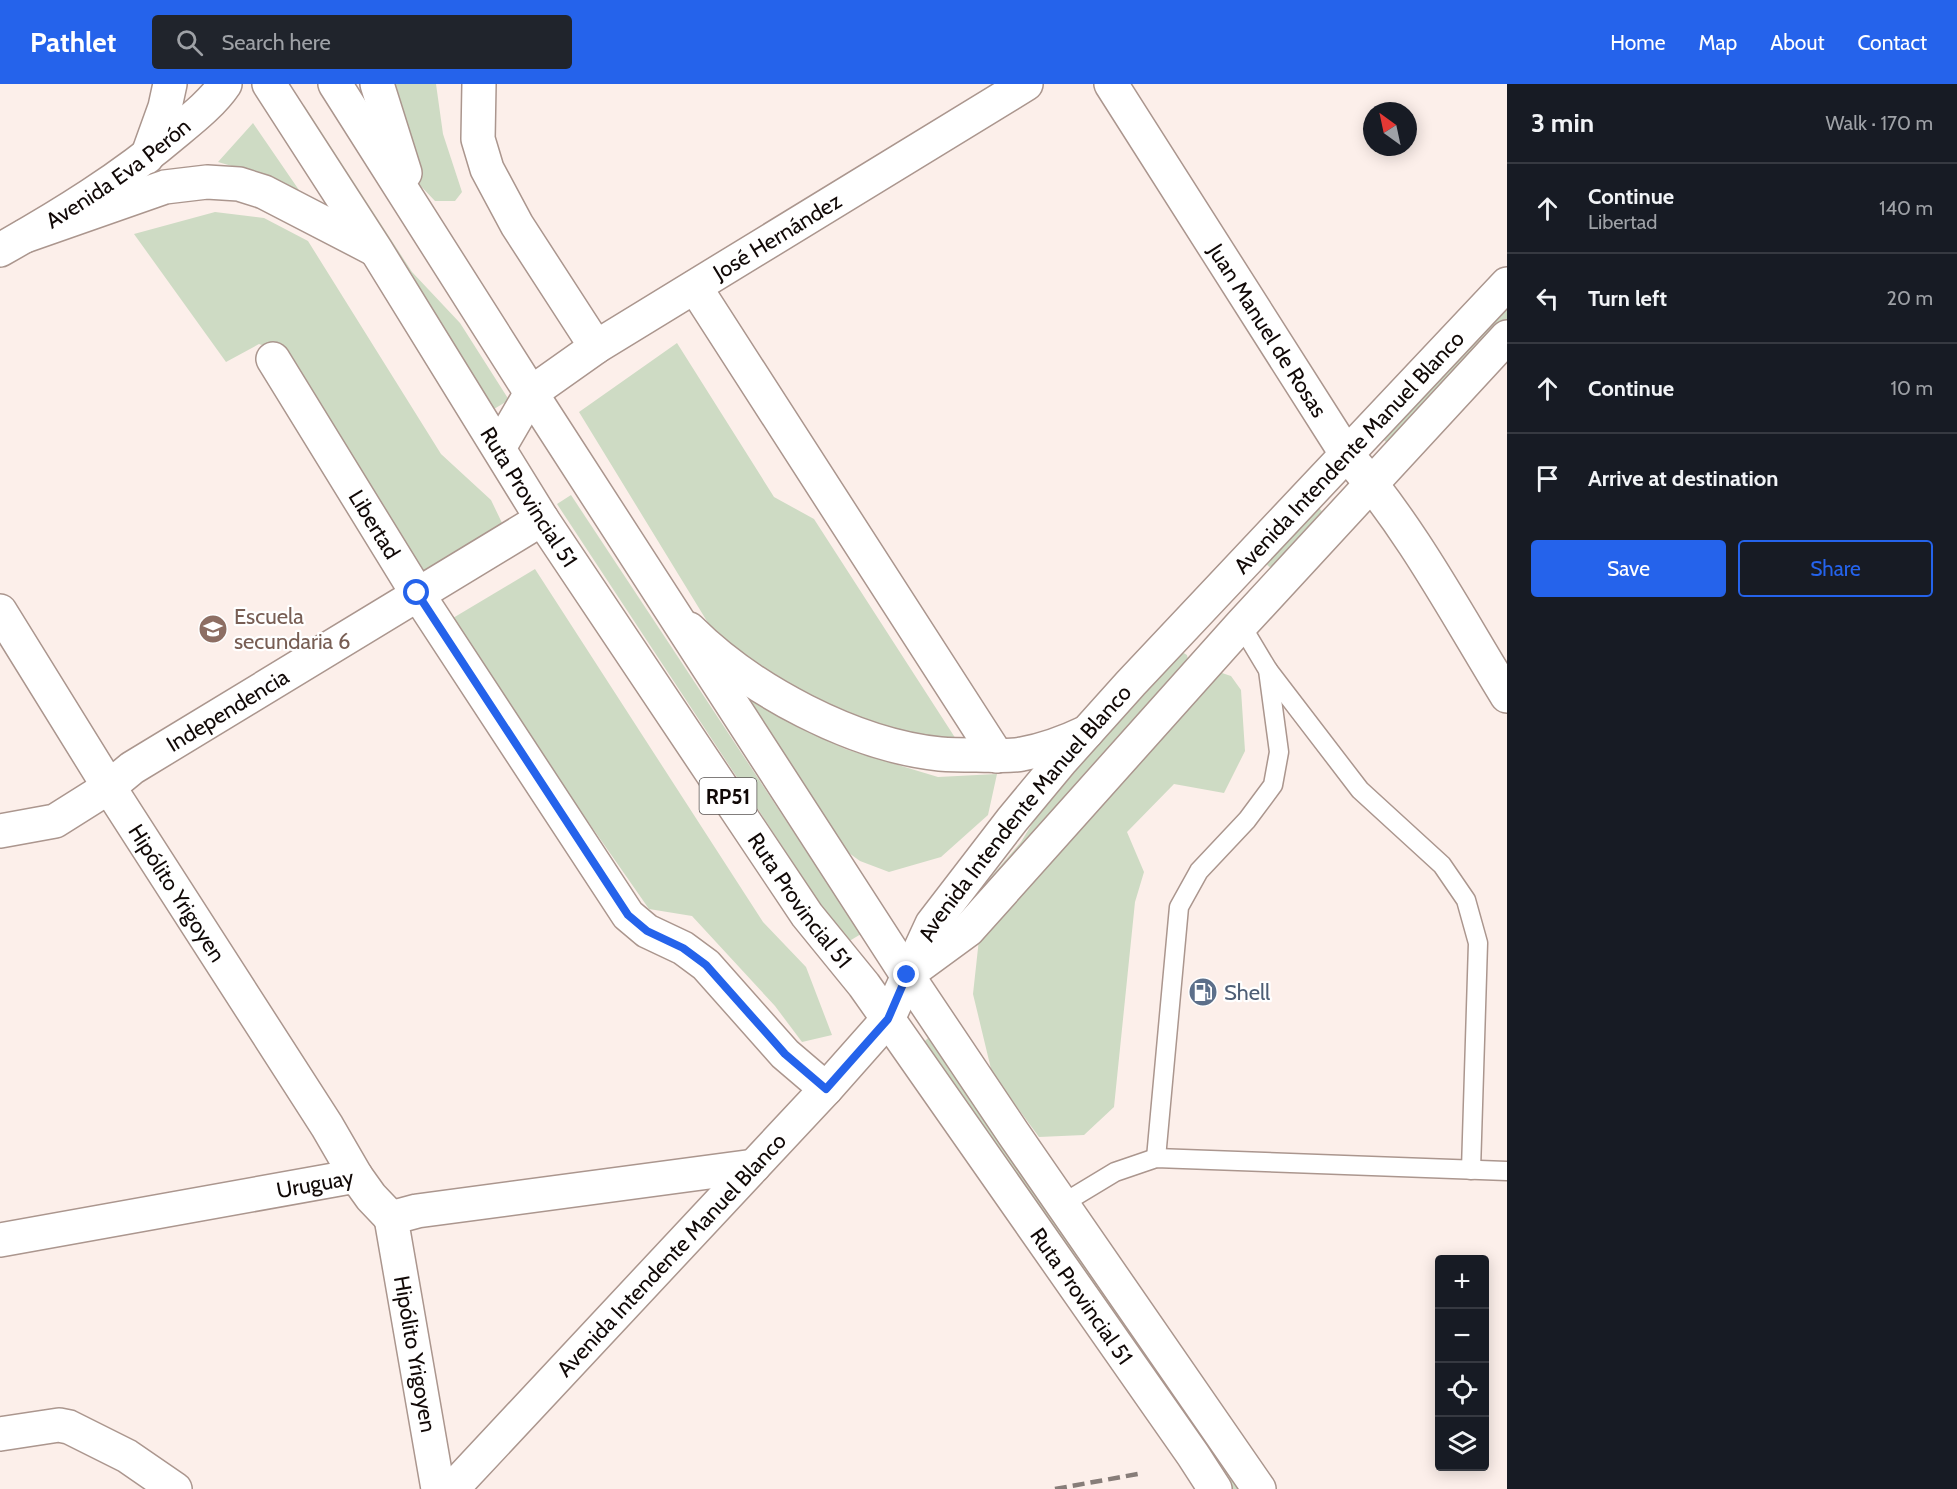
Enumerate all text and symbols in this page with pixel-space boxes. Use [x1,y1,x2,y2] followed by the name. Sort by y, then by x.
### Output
[152,15,572,69] search box
[30,25,116,59] text: Pathlet
[173,26,206,59] icon: search
[221,29,331,56] text: Search here
[1610,30,1666,55] text: Home
[1699,30,1737,55] text: Map
[1770,30,1824,55] text: About
[1857,30,1927,55] text: Contact
[1363,102,1417,156] north arrow
[1531,107,1594,139] text: 3 min
[1825,111,1933,135] text: Walk · 170 m
[40,112,196,234] street label: Avenida Eva Perón
[1588,183,1674,210] text: Continue
[707,187,846,286] street label: José Hernández
[1531,192,1564,225] icon: ahead
[1879,196,1933,220] text: 140 m
[1588,210,1657,234] text: Libertad
[1202,238,1333,422] street label: Juan Manuel de Rosas
[1531,282,1564,315] icon: left
[1588,285,1667,312] text: Turn left
[1887,286,1933,310] text: 20 m
[1228,325,1470,579] street label: Avenida Intendente Manuel Blanco
[1531,372,1564,405] icon: ahead
[1588,375,1674,402] text: Continue
[1890,376,1933,400] text: 10 m
[475,422,584,572] street label: Ruta Provincial 51
[1531,462,1564,495] icon: arrive
[1588,465,1778,492] text: Arrive at destination
[343,485,406,564] street label: Libertad
[1531,540,1726,597] button: Save
[1738,540,1933,597] button: Share
[403,579,429,605] route start
[234,603,351,655] place label: Escuela secundaria 6
[197,613,229,645] school or university icon: Escuela secundaria 6
[161,663,294,758] street label: Independencia
[912,679,1137,946] street label: Avenida Intendente Manuel Blanco
[700,778,756,814] road number: RP51
[123,819,231,967] street label: Hipólito Yrigoyen
[742,827,858,973] street label: Ruta Provincial 51
[893,961,919,987] route end
[1187,976,1219,1008] fuel station icon: Shell
[1224,979,1271,1006] place label: Shell
[551,1127,792,1382] street label: Avenida Intendente Manuel Blanco
[274,1163,356,1204] street label: Uruguay
[1025,1222,1139,1370] street label: Ruta Provincial 51
[1435,1255,1489,1471] map controls
[1435,1255,1489,1309] button: +
[388,1274,442,1434] street label: Hipólito Yrigoyen
[1435,1309,1489,1363] button: −
[1435,1363,1489,1417] button: locate
[1435,1417,1489,1471] button: layers

